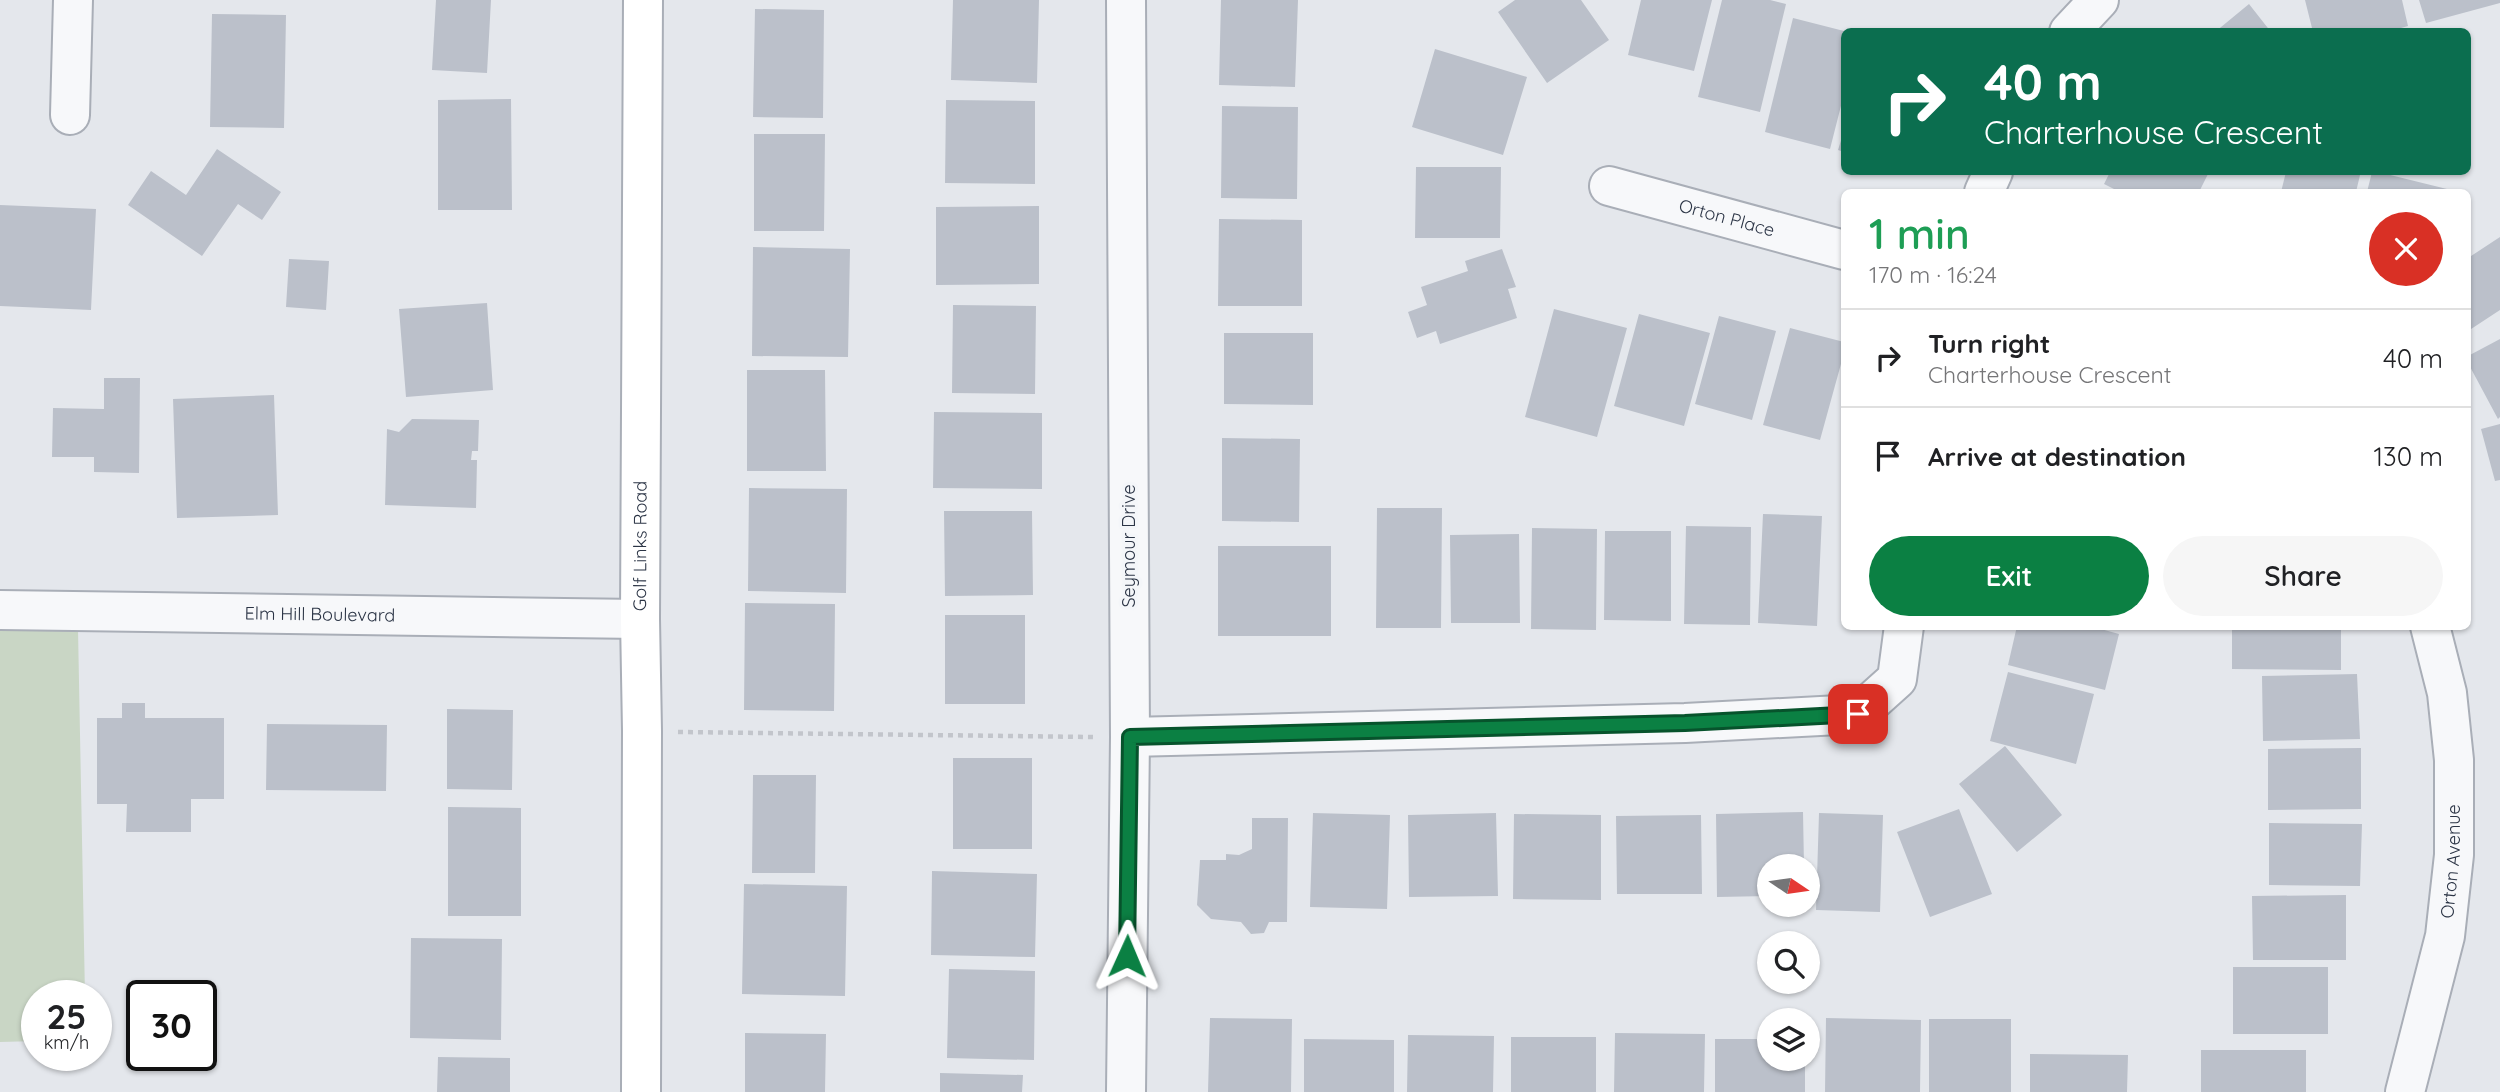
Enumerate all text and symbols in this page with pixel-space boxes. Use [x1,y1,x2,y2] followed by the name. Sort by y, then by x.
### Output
[1984,51,2102,112] text: 40 m
[1869,56,1960,147] icon: right
[1984,112,2323,152] text: Charterhouse Crescent
[1676,194,1777,242] street label: Orton Place
[1869,207,1970,260] text: 1 min
[2369,212,2443,286] button: close
[1869,260,1997,289] text: 170 m · 16:24
[1928,327,2050,360] text: Turn right
[1869,339,1907,377] icon: right
[2383,342,2443,375] text: 40 m
[1928,360,2172,389] text: Charterhouse Crescent
[1869,437,1907,475] icon: arrive
[1928,440,2186,473] text: Arrive at destination
[2373,440,2443,473] text: 130 m
[628,481,652,611] street label: Golf Links Road
[1117,484,1140,608] street label: Seymour Drive
[1869,536,2149,616] button: Exit
[2163,536,2443,616] button: Share
[245,601,395,627] street label: Elm Hill Boulevard
[1828,684,1888,744] pin
[1839,695,1877,733] icon: arrive
[2435,804,2465,920] street label: Orton Avenue
[1757,854,1820,917] north arrow
[1757,854,1820,1071] map controls
[1090,919,1164,993] position arrow
[1757,931,1820,994] button: search
[126,980,217,1071] speed limit sign: 30
[46,994,87,1038] text: 25
[1757,1008,1820,1071] button: layers
[44,1031,89,1054] text: km/h

